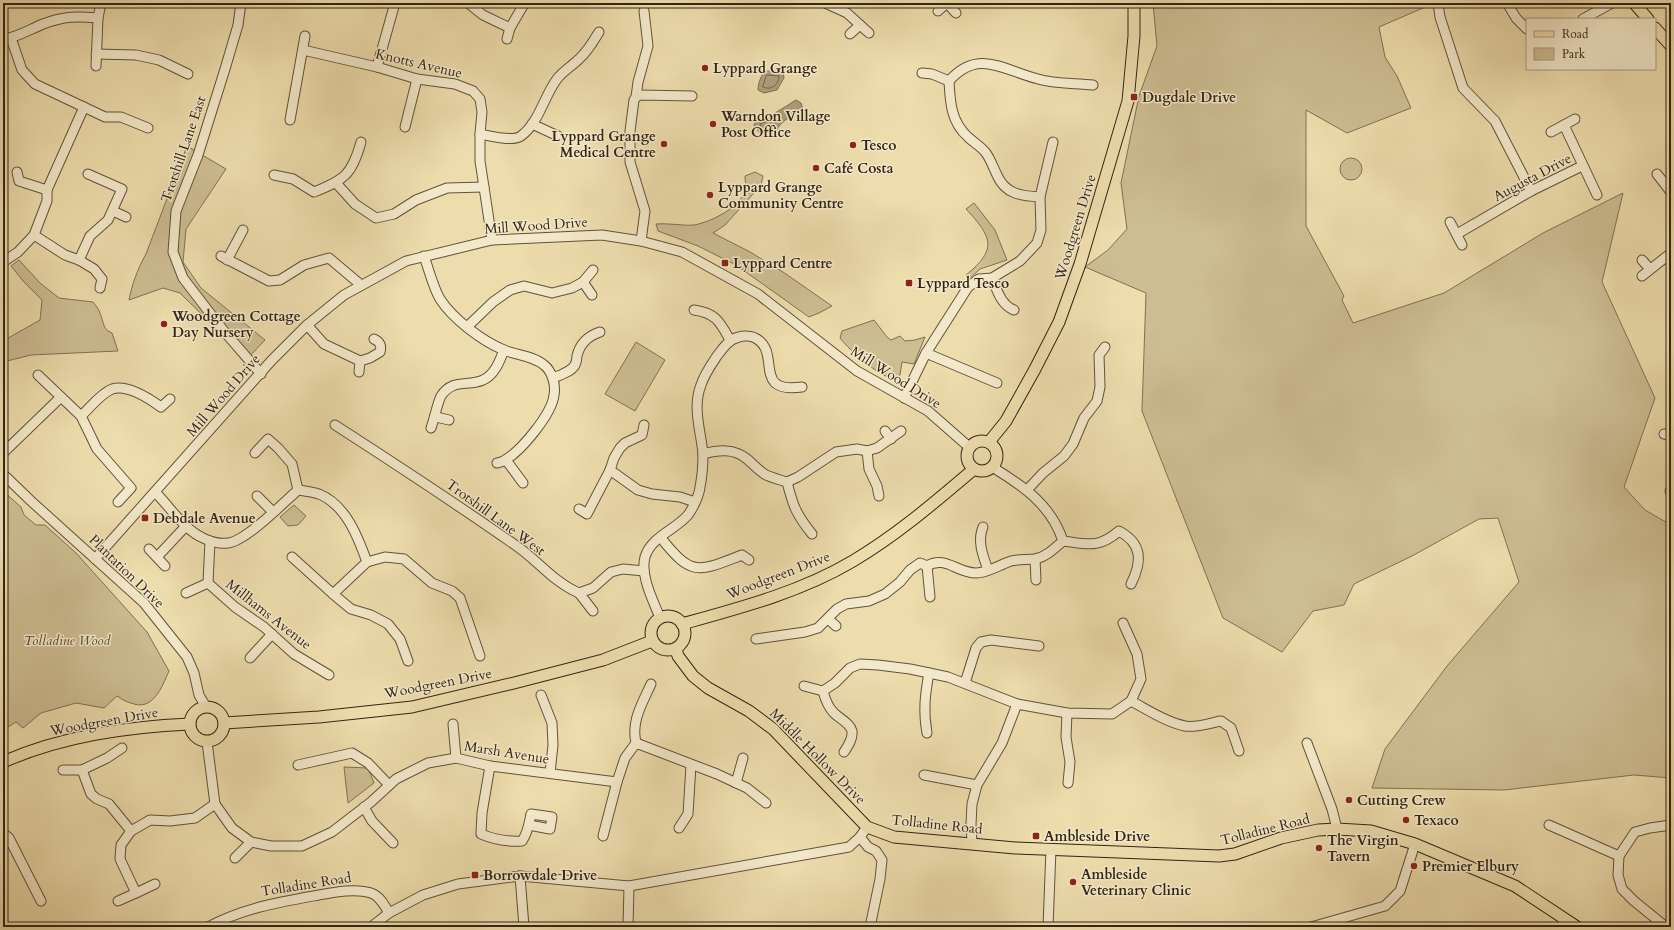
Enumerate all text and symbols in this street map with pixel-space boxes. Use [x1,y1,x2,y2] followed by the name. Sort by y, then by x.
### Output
[1526,18,1656,70] legend
[1562,26,1589,42] text: Road
[374,44,464,83] street label: Knotts Avenue
[1562,46,1586,62] text: Park
[713,59,817,78] place label: Lyppard Grange
[700,63,710,73] marker: Lyppard Grange
[1142,88,1236,107] place label: Dugdale Drive
[1129,92,1139,102] marker: Dugdale Drive
[156,93,211,205] street label: Trotshill Lane East
[720,107,831,142] place label: Warndon Village Post Office
[708,119,718,129] marker: Warndon Village Post Office
[552,127,656,162] place label: Lyppard Grange Medical Centre
[861,136,897,155] place label: Tesco
[659,139,669,149] marker: Lyppard Grange Medical Centre
[848,140,858,150] marker: Tesco
[1490,149,1575,206] street label: Augusta Drive
[824,159,893,178] place label: Café Costa
[811,163,821,173] marker: Café Costa
[1050,172,1101,283] street label: Woodgreen Drive
[718,178,844,213] place label: Lyppard Grange Community Centre
[705,190,715,200] marker: Lyppard Grange Community Centre
[484,212,588,239] street label: Mill Wood Drive
[733,254,832,273] place label: Lyppard Centre
[720,258,730,268] marker: Lyppard Centre
[917,274,1009,293] place label: Lyppard Tesco
[904,278,914,288] marker: Lyppard Tesco
[171,307,301,342] place label: Woodgreen Cottage Day Nursery
[159,319,169,329] marker: Woodgreen Cottage Day Nursery
[847,342,945,413] street label: Mill Wood Drive
[182,350,265,441] street label: Mill Wood Drive
[442,475,550,560] street label: Trotshill Lane West
[153,509,256,528] place label: Debdale Avenue
[140,513,150,523] marker: Debdale Avenue
[85,531,168,612] street label: Plantation Drive
[723,547,833,604] street label: Woodgreen Drive
[222,575,315,654] street label: Millhams Avenue
[24,631,112,650] park label: Tolladine Wood
[382,664,494,703] street label: Woodgreen Drive
[48,703,160,741] street label: Woodgreen Drive
[765,704,870,809] street label: Middle Hollow Drive
[463,736,551,769] street label: Marsh Avenue
[1357,791,1446,810] place label: Cutting Crew
[1344,795,1354,805] marker: Cutting Crew
[1219,809,1312,850] street label: Tolladine Road
[891,810,984,839] street label: Tolladine Road
[1414,811,1459,830] place label: Texaco
[1401,815,1411,825] marker: Texaco
[1044,827,1150,846] place label: Ambleside Drive
[1031,831,1041,841] marker: Ambleside Drive
[1327,831,1399,866] place label: The Virgin Tavern
[1314,843,1324,853] marker: The Virgin Tavern
[1422,857,1519,876] place label: Premier Elbury
[1409,861,1419,871] marker: Premier Elbury
[1081,865,1191,900] place label: Ambleside Veterinary Clinic
[483,866,597,885] place label: Borrowdale Drive
[260,868,353,901] street label: Tolladine Road
[470,870,480,880] marker: Borrowdale Drive
[1068,877,1078,887] marker: Ambleside Veterinary Clinic

